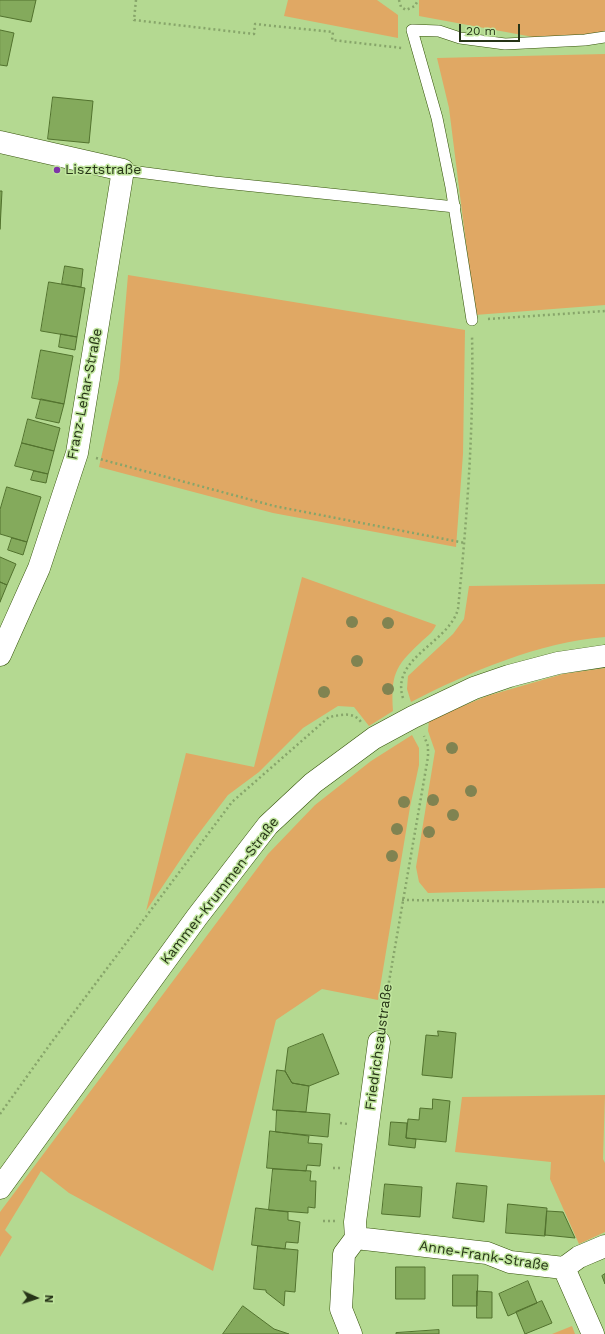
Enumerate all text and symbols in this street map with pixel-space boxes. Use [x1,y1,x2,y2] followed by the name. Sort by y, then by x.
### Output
[461,16,522,42] scale bar
[466,24,496,38] text: 20 m
[65,162,141,178] place label: Lisztstraße
[52,165,62,175] marker: Lisztstraße
[64,327,106,461] street label: Franz-Lehar-Straße
[157,814,283,968] street label: Kammer-Krummen-Straße
[362,983,396,1111] street label: Friedrichsaustraße
[418,1237,550,1275] street label: Anne-Frank-Straße
[16,1278,56,1318] north arrow
[42,1294,55,1303] text: N

